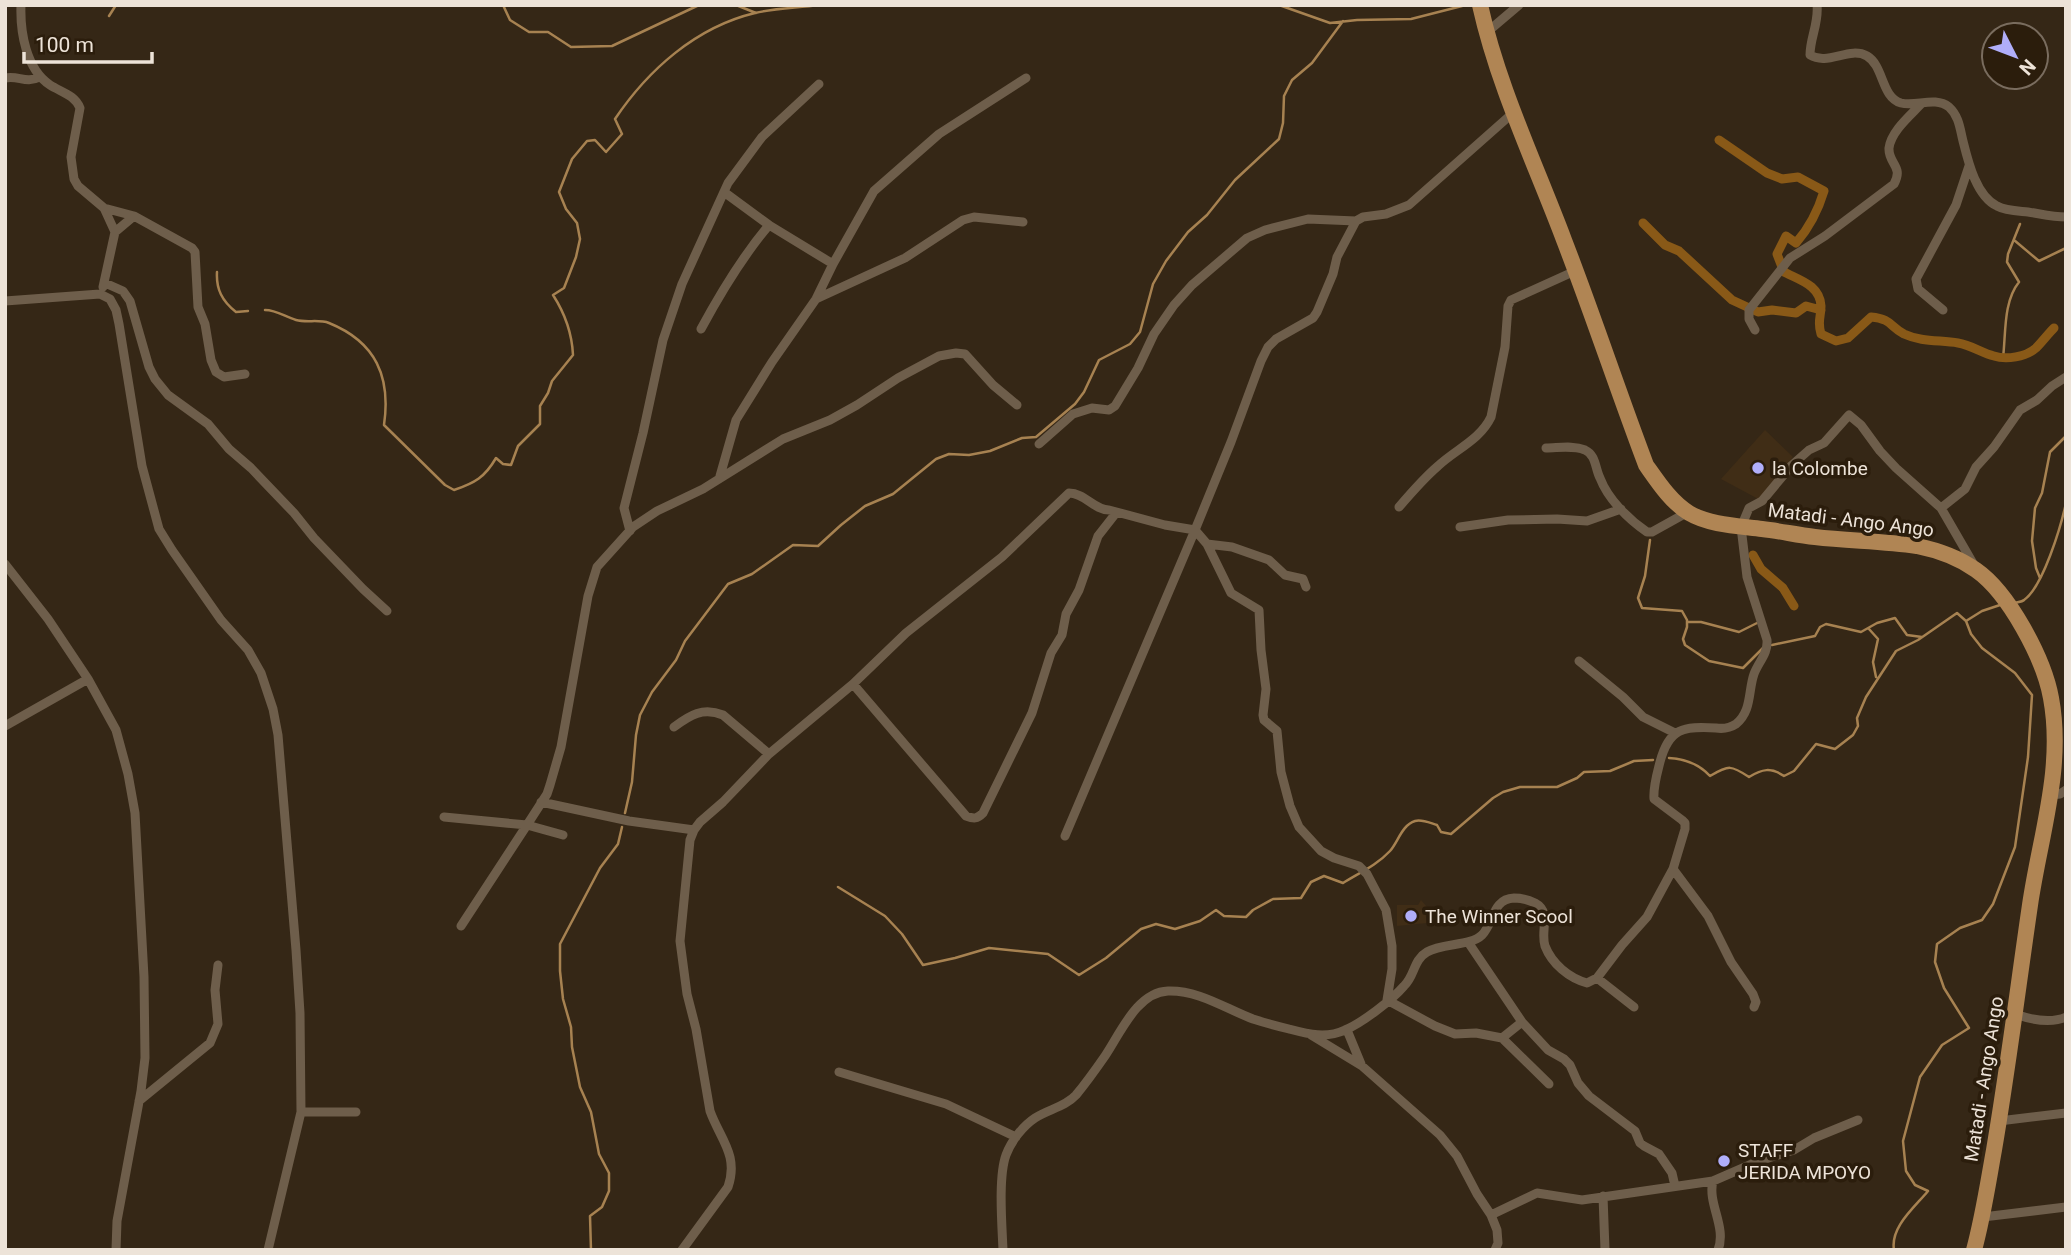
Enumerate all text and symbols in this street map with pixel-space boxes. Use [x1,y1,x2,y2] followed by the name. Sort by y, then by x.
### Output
[24,21,152,65] scale bar
[1980,21,2050,91] north arrow
[35,33,94,57] text: 100 m
[2014,54,2040,80] text: N
[1772,457,1868,480] place label: la Colombe
[1750,460,1766,476] marker: la Colombe
[1767,498,1935,542] street label: Matadi - Ango Ango
[1425,905,1573,928] place label: The Winner Scool
[1403,908,1419,924] marker: The Winner Scool
[1960,995,2008,1163] street label: Matadi - Ango Ango
[1738,1139,1871,1184] place label: STAFF JERIDA MPOYO
[1716,1153,1732,1169] marker: STAFF JERIDA MPOYO

